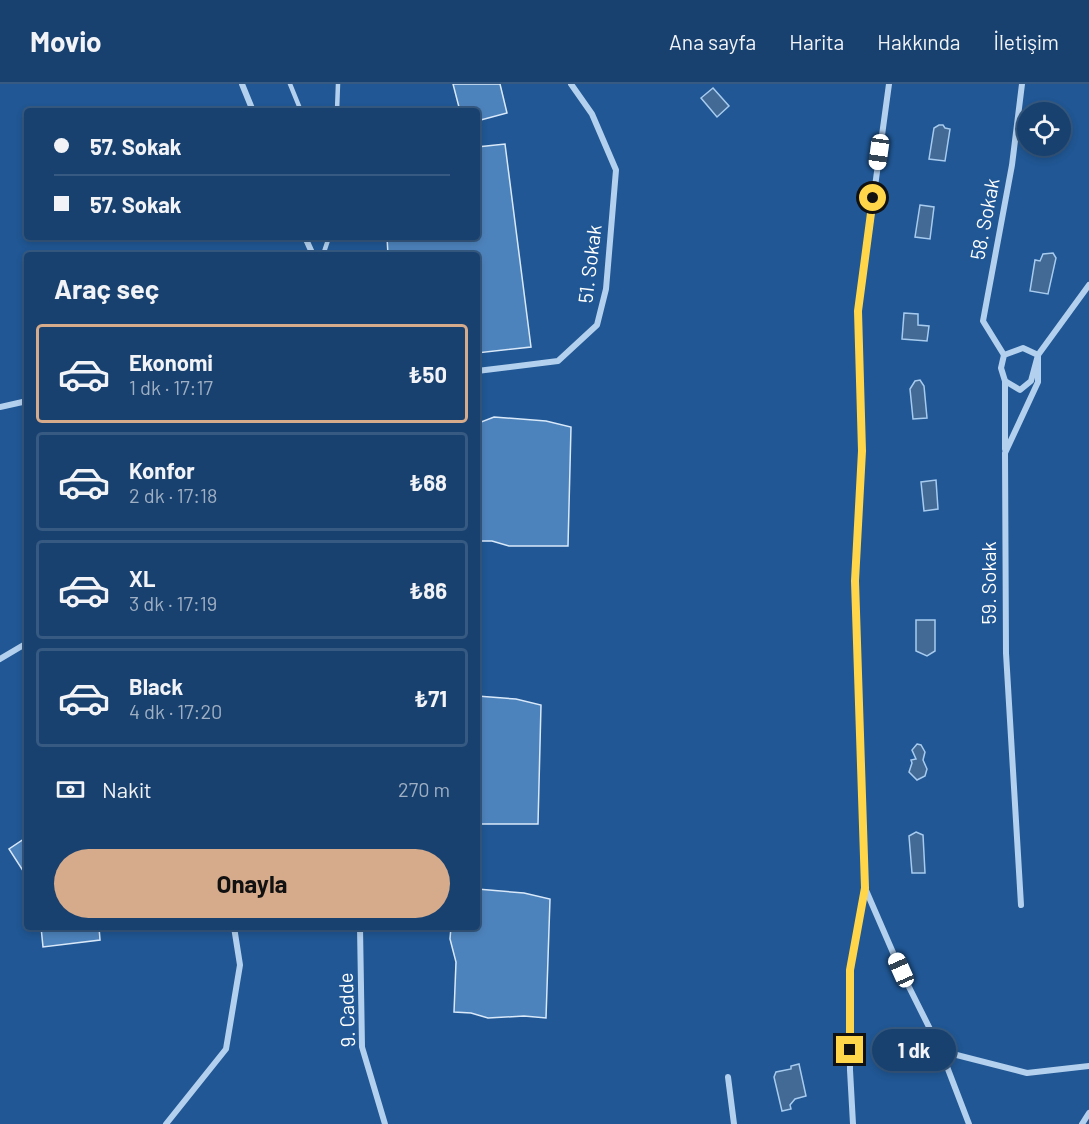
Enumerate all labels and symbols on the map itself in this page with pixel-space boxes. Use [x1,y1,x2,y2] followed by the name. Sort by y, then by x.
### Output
[868,133,890,171] car
[964,176,1004,262] street label: 58. Sokak
[859,184,886,211] route start
[572,223,606,305] street label: 51. Sokak
[976,542,1000,624] street label: 59. Sokak
[885,950,917,990] car
[333,972,359,1048] street label: 9. Cadde
[871,1029,955,1071] callout: 1 dk
[836,1036,863,1063] route end

